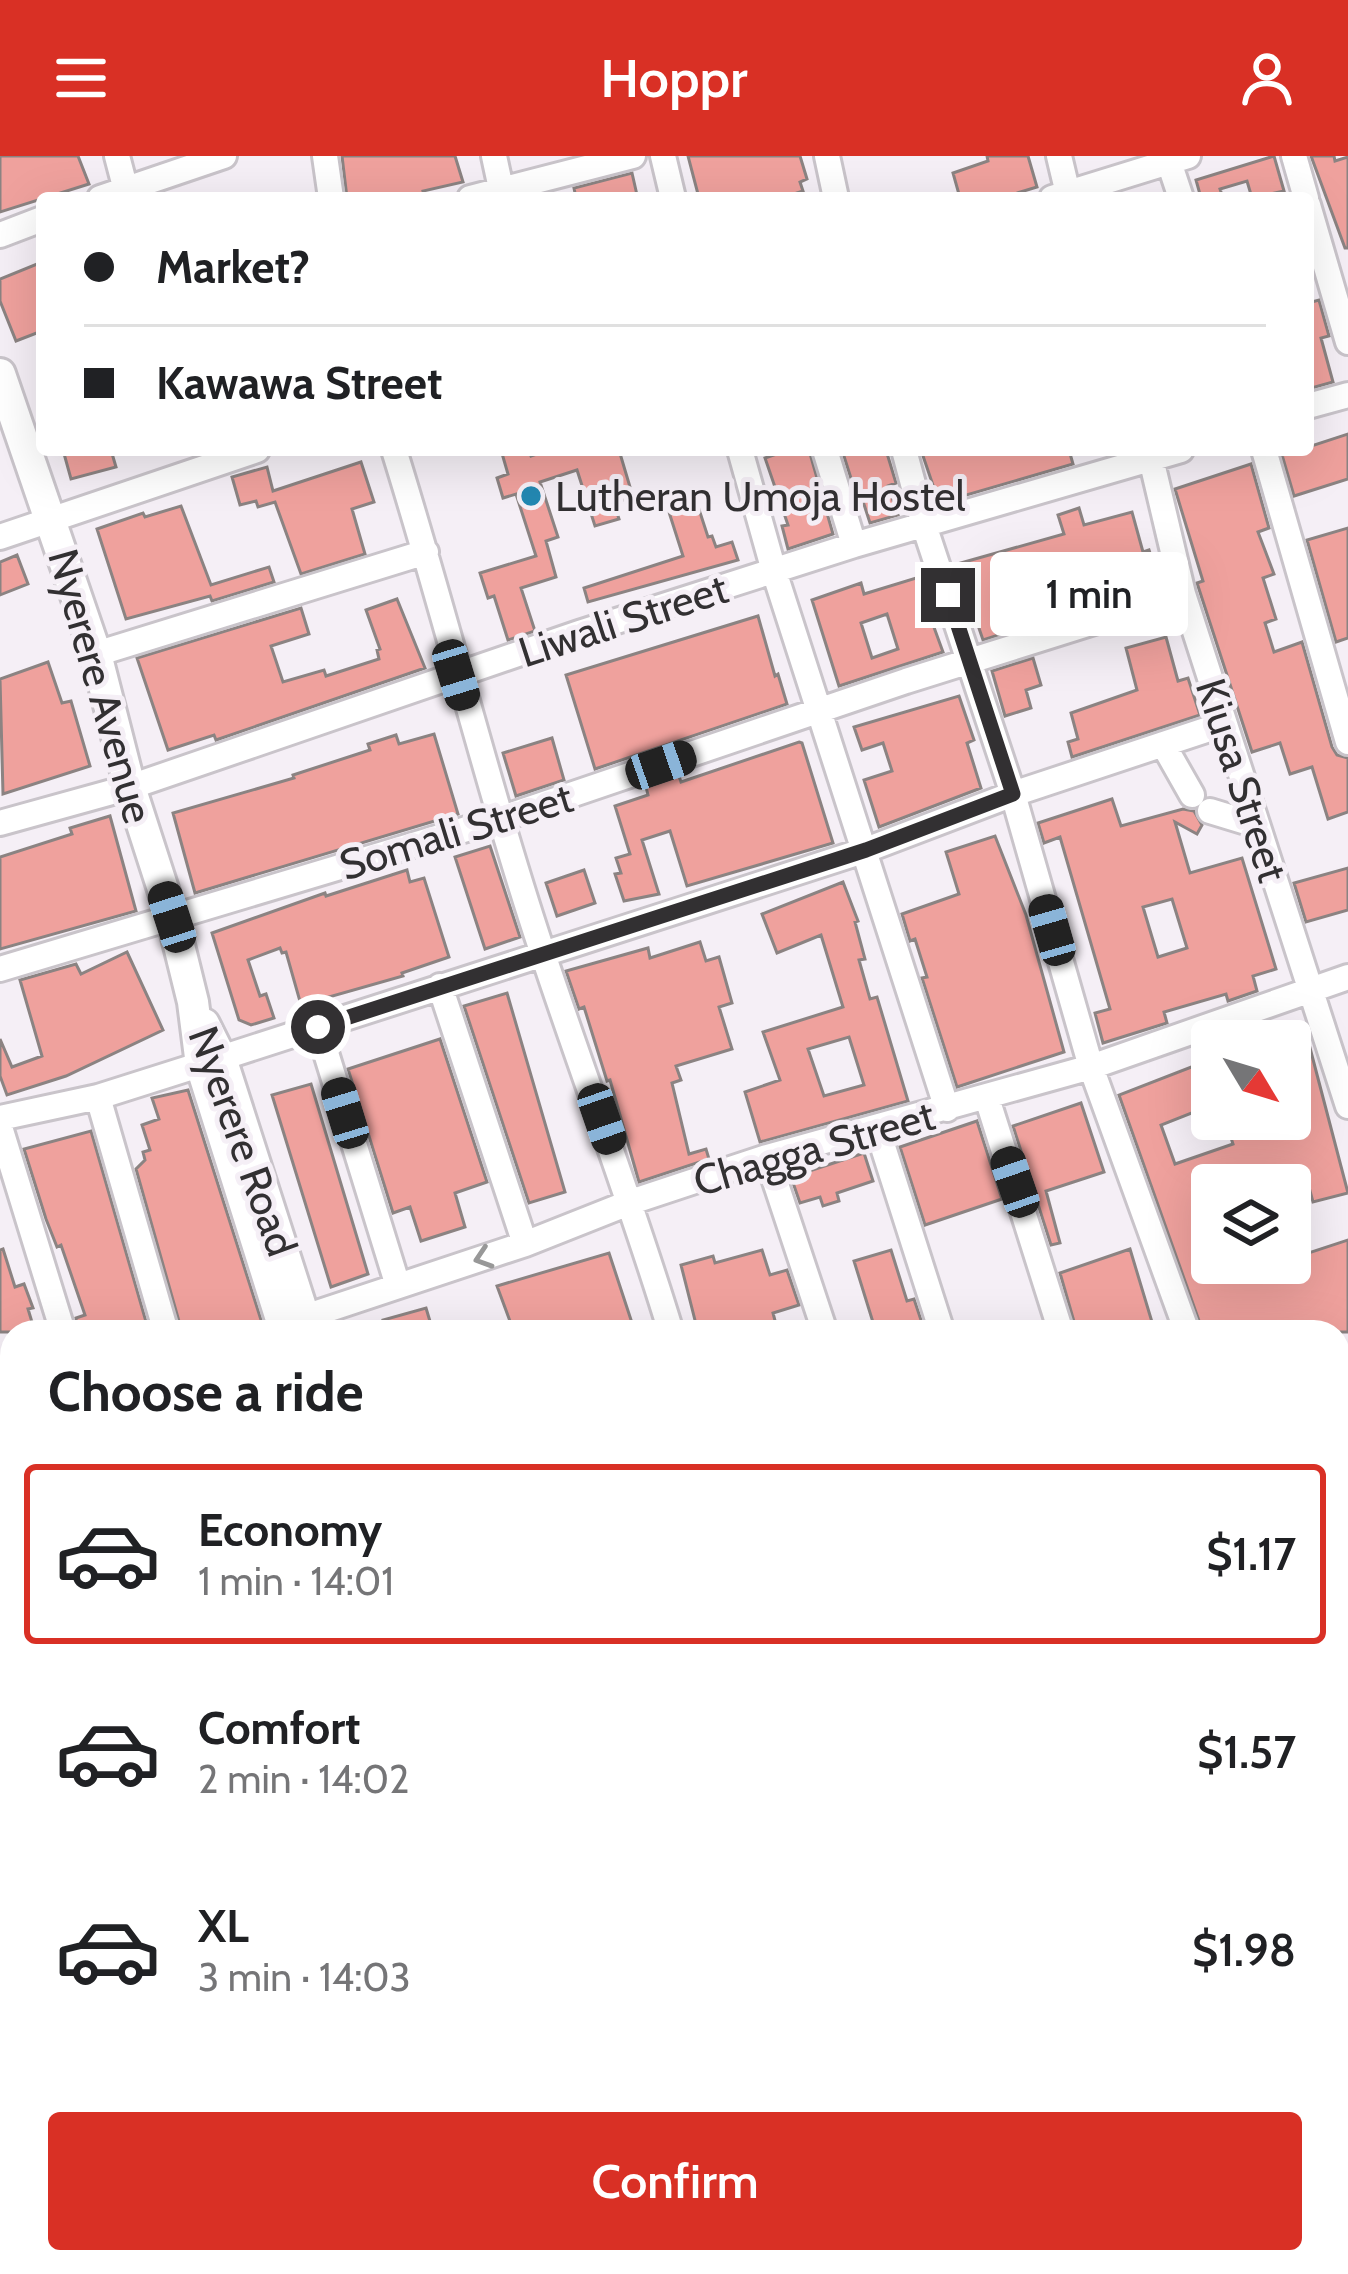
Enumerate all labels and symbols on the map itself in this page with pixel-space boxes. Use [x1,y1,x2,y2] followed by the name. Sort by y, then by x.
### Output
[555,470,965,522] place label: Lutheran Umoja Hostel
[518,483,544,509] marker: Lutheran Umoja Hostel
[37,543,165,829] street label: Nyerere Avenue
[990,553,1188,637] callout: 1 min
[512,562,734,678] street label: Liwali Street
[921,568,975,622] route end
[428,635,484,715] car
[1185,672,1299,888] street label: Kiusa Street
[621,736,701,794] car
[333,771,579,891] street label: Somali Street
[144,877,200,957] car
[1025,890,1079,970] car
[291,1000,345,1054] route start
[177,1019,309,1263] street label: Nyerere Road
[1191,1020,1311,1140] north arrow
[317,1073,373,1153] car
[573,1079,631,1159] car
[688,1089,940,1207] street label: Chagga Street
[986,1142,1044,1222] car
[473,1244,494,1268] one-way arrow

